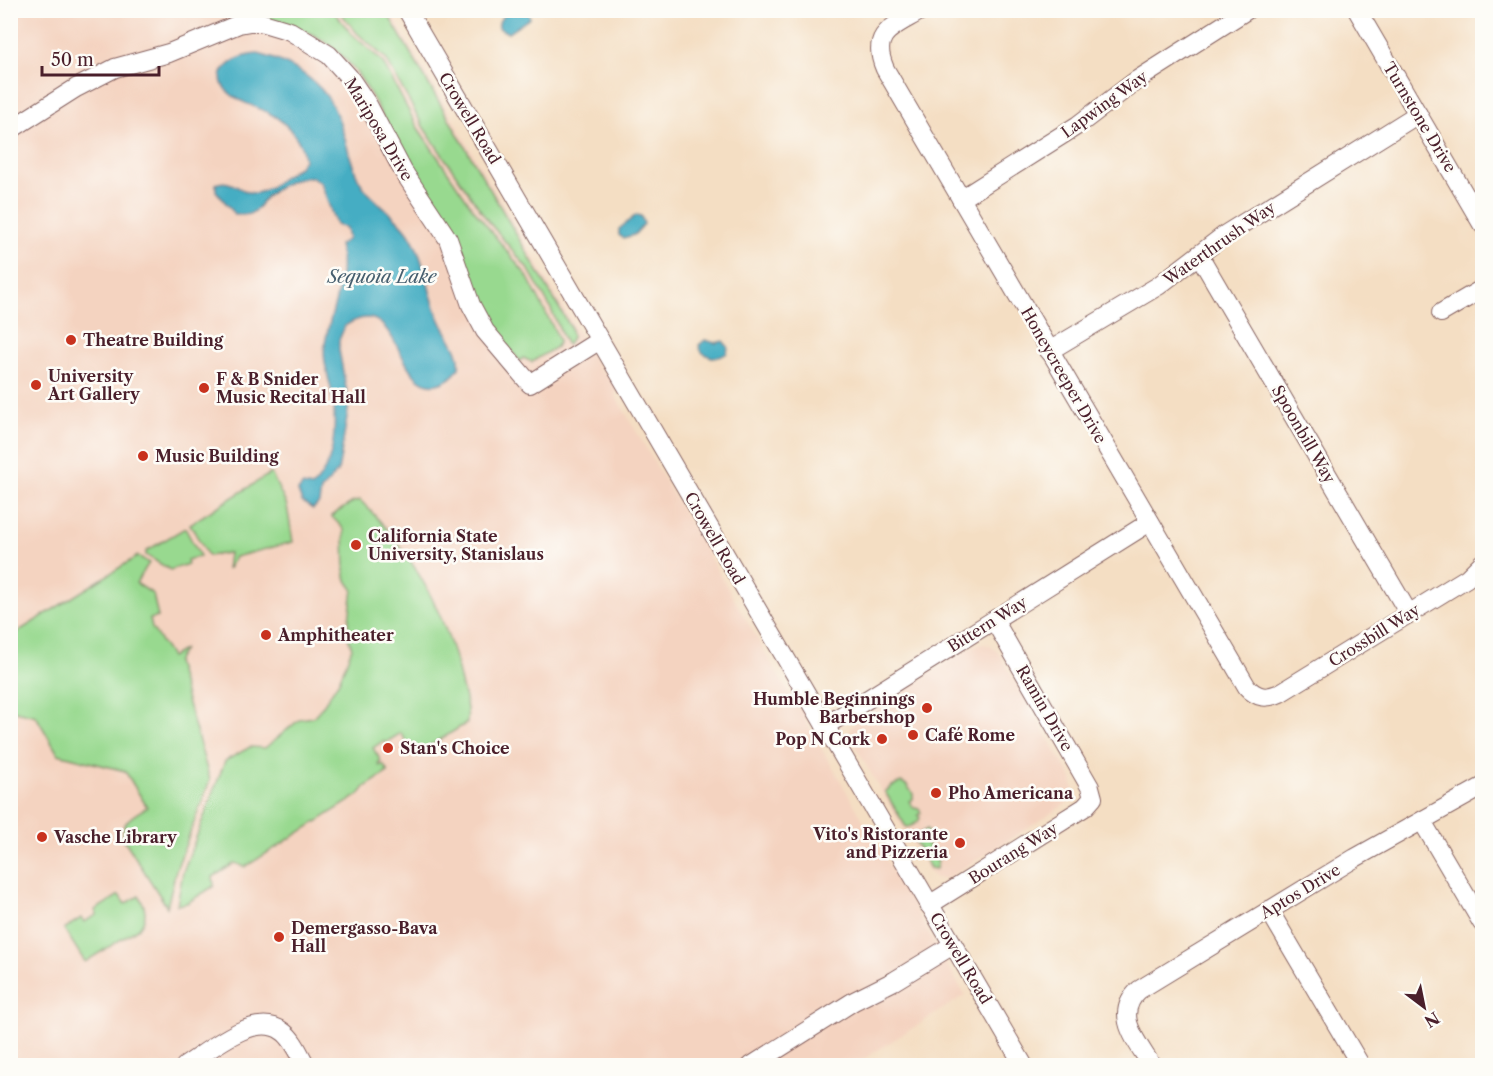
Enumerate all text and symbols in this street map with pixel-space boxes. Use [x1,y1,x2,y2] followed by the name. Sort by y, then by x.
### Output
[42,39,159,77] scale bar
[51,49,94,71] text: 50 m
[1379,58,1461,176] street label: Turnstone Drive
[1057,65,1152,142] street label: Lapwing Way
[435,69,505,168] street label: Crowell Road
[340,74,418,184] street label: Mariposa Drive
[1158,196,1280,290] street label: Waterthrush Way
[327,266,438,288] water label: Sequoia Lake
[1017,303,1111,447] street label: Honeycreeper Drive
[83,330,224,350] place label: Theatre Building
[64,333,78,347] marker: Theatre Building
[47,366,141,404] place label: University Art Gallery
[216,369,366,407] place label: F & B Snider Music Recital Hall
[29,378,43,392] marker: University Art Gallery
[197,381,211,395] marker: F & B Snider Music Recital Hall
[1268,381,1341,487] street label: Spoonbill Way
[155,446,279,466] place label: Music Building
[136,449,150,463] marker: Music Building
[681,488,750,588] street label: Crowell Road
[368,526,544,564] place label: California State University, Stanislaus
[349,538,363,552] marker: California State University, Stanislaus
[944,591,1031,656] street label: Bittern Way
[1325,599,1424,671] street label: Crossbill Way
[277,625,394,645] place label: Amphitheater
[259,628,273,642] marker: Amphitheater
[1012,662,1078,754] street label: Ramin Drive
[753,689,915,727] place label: Humble Beginnings Barbershop
[920,701,934,715] marker: Humble Beginnings Barbershop
[925,725,1016,745] place label: Café Rome
[906,728,920,742] marker: Café Rome
[775,729,870,749] place label: Pop N Cork
[875,732,889,746] marker: Pop N Cork
[400,738,510,758] place label: Stan's Choice
[381,741,395,755] marker: Stan's Choice
[948,783,1074,803] place label: Pho Americana
[929,786,943,800] marker: Pho Americana
[965,817,1062,888] street label: Bourang Way
[812,824,949,862] place label: Vito's Ristorante and Pizzeria
[53,827,178,847] place label: Vasche Library
[35,830,49,844] marker: Vasche Library
[953,836,967,850] marker: Vito's Ristorante and Pizzeria
[1255,859,1344,923] street label: Aptos Drive
[926,909,996,1008] street label: Crowell Road
[291,918,438,956] place label: Demergasso-Bava Hall
[272,930,286,944] marker: Demergasso-Bava Hall
[1394,977,1454,1037] north arrow
[1421,1008,1443,1032] text: N

